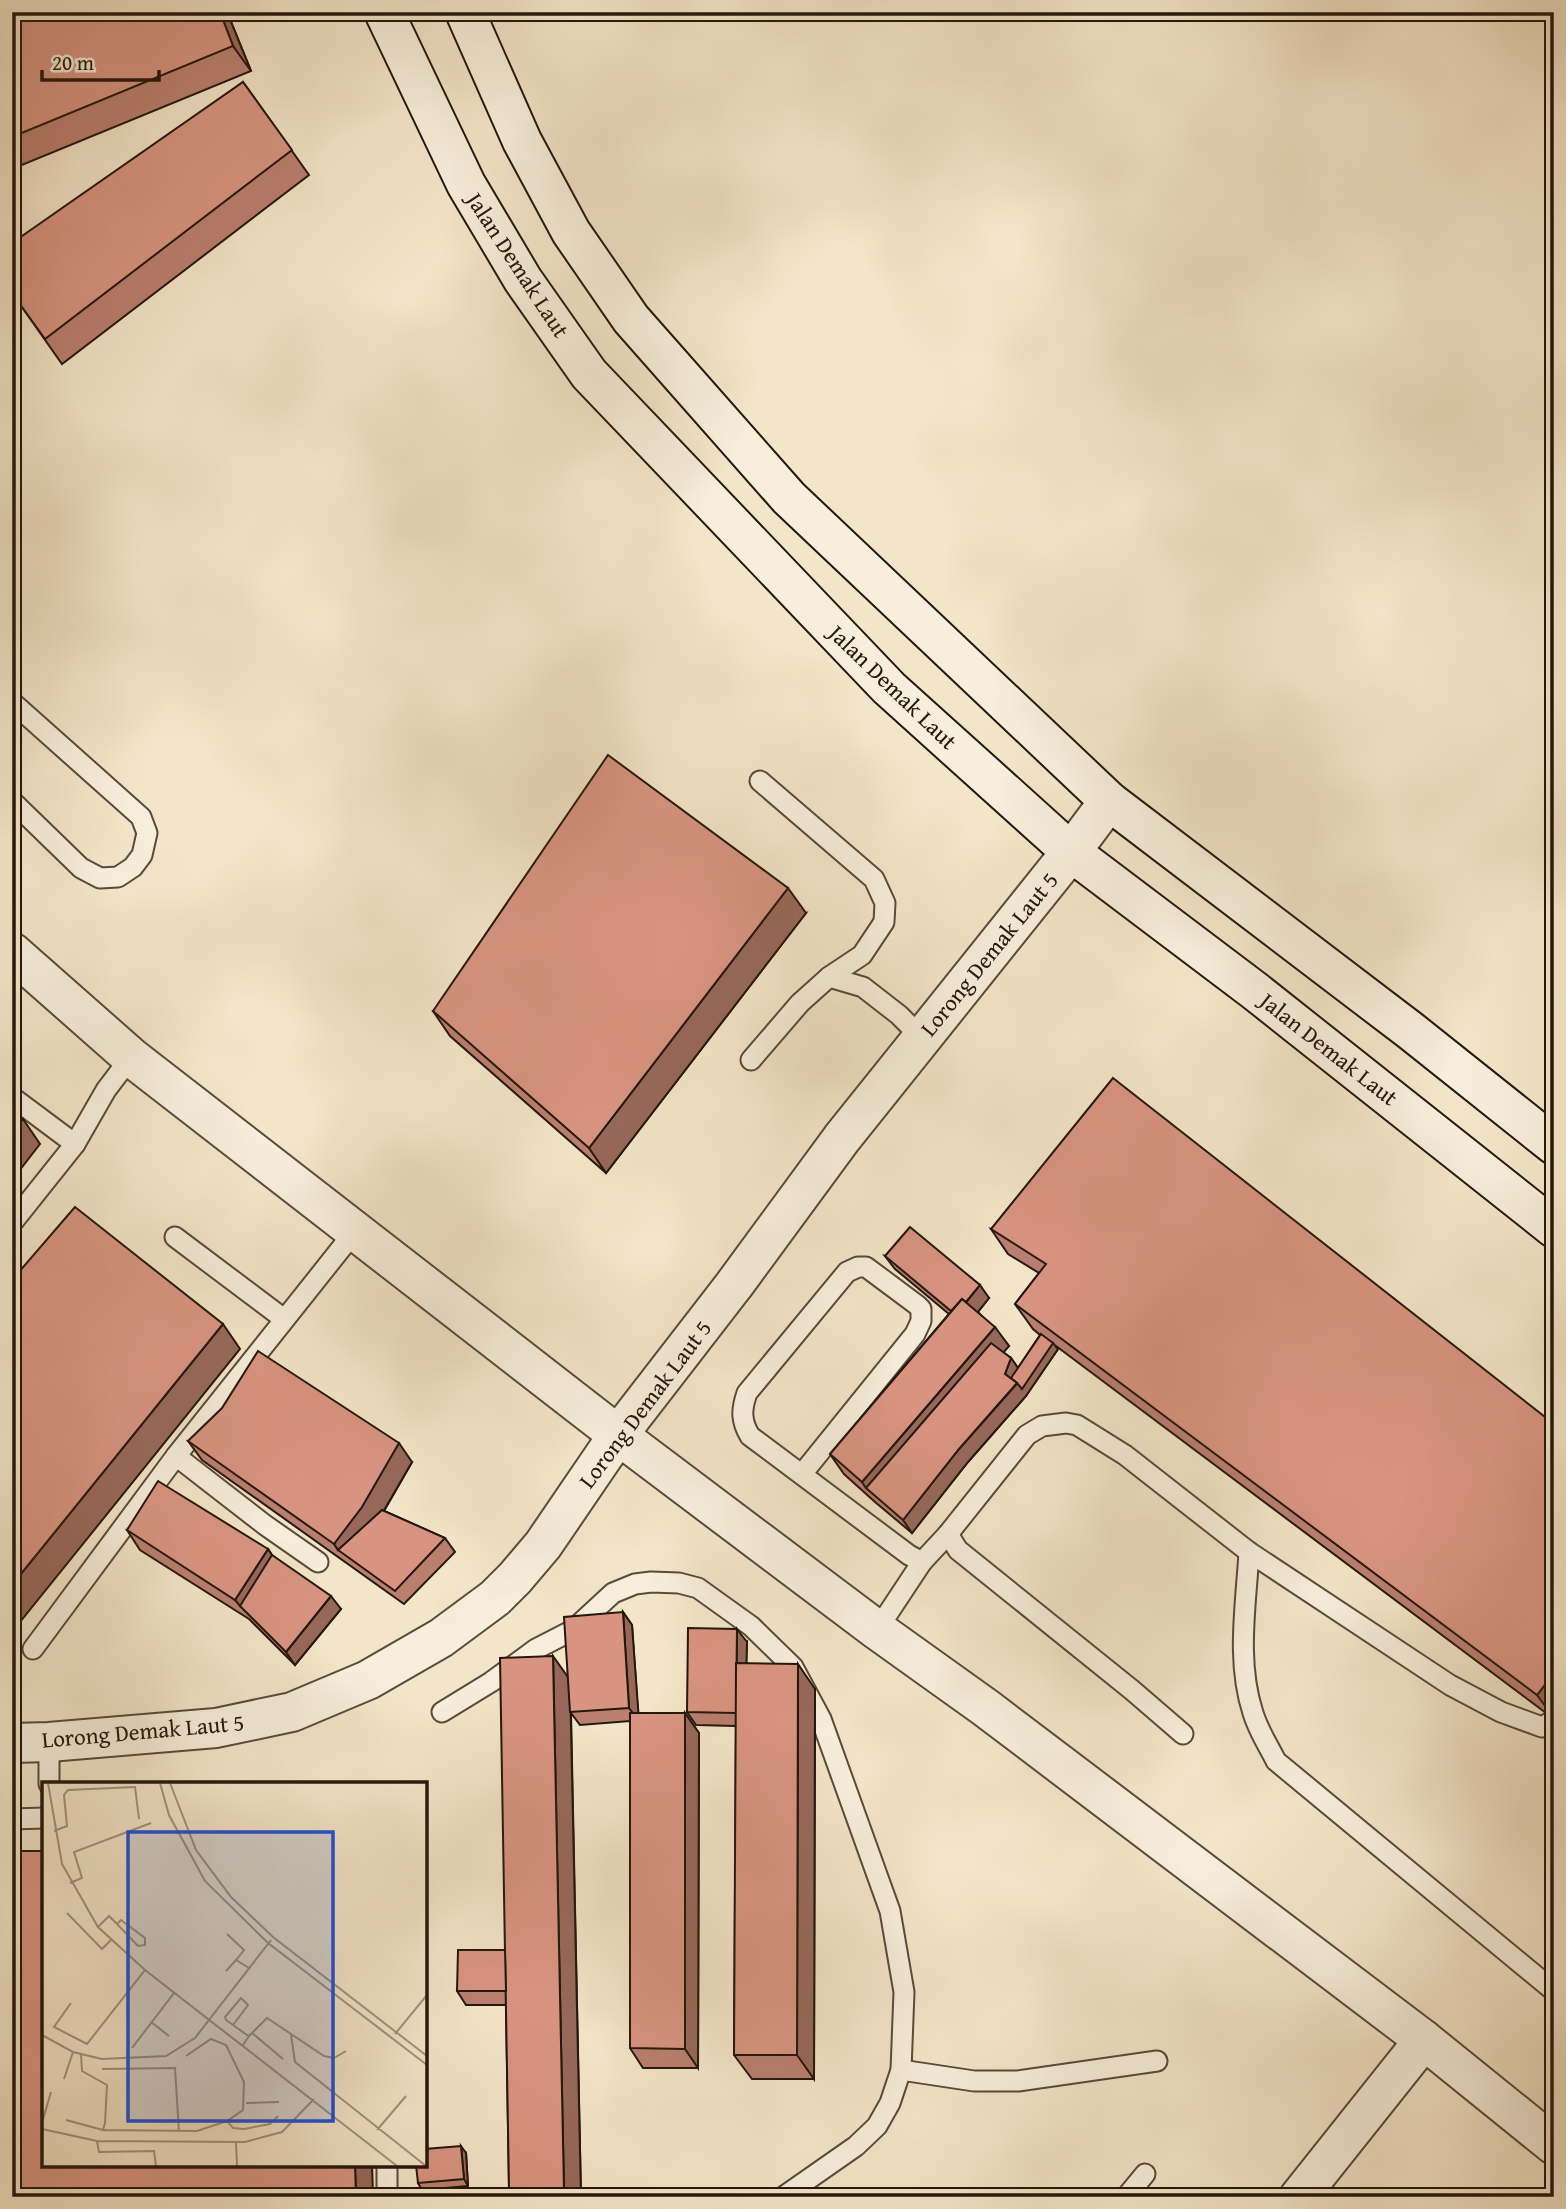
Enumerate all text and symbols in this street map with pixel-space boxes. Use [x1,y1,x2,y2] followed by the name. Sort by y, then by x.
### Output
[42,38,159,82] scale bar
[52,47,94,78] text: 20 m
[457,183,578,344] street label: Jalan Demak Laut
[820,615,965,757] street label: Jalan Demak Laut
[912,864,1065,1043] street label: Lorong Demak Laut 5
[1251,982,1405,1113] street label: Jalan Demak Laut
[570,1313,719,1495] street label: Lorong Demak Laut 5
[40,1705,246,1756] street label: Lorong Demak Laut 5
[42,1782,427,2167] inset map

